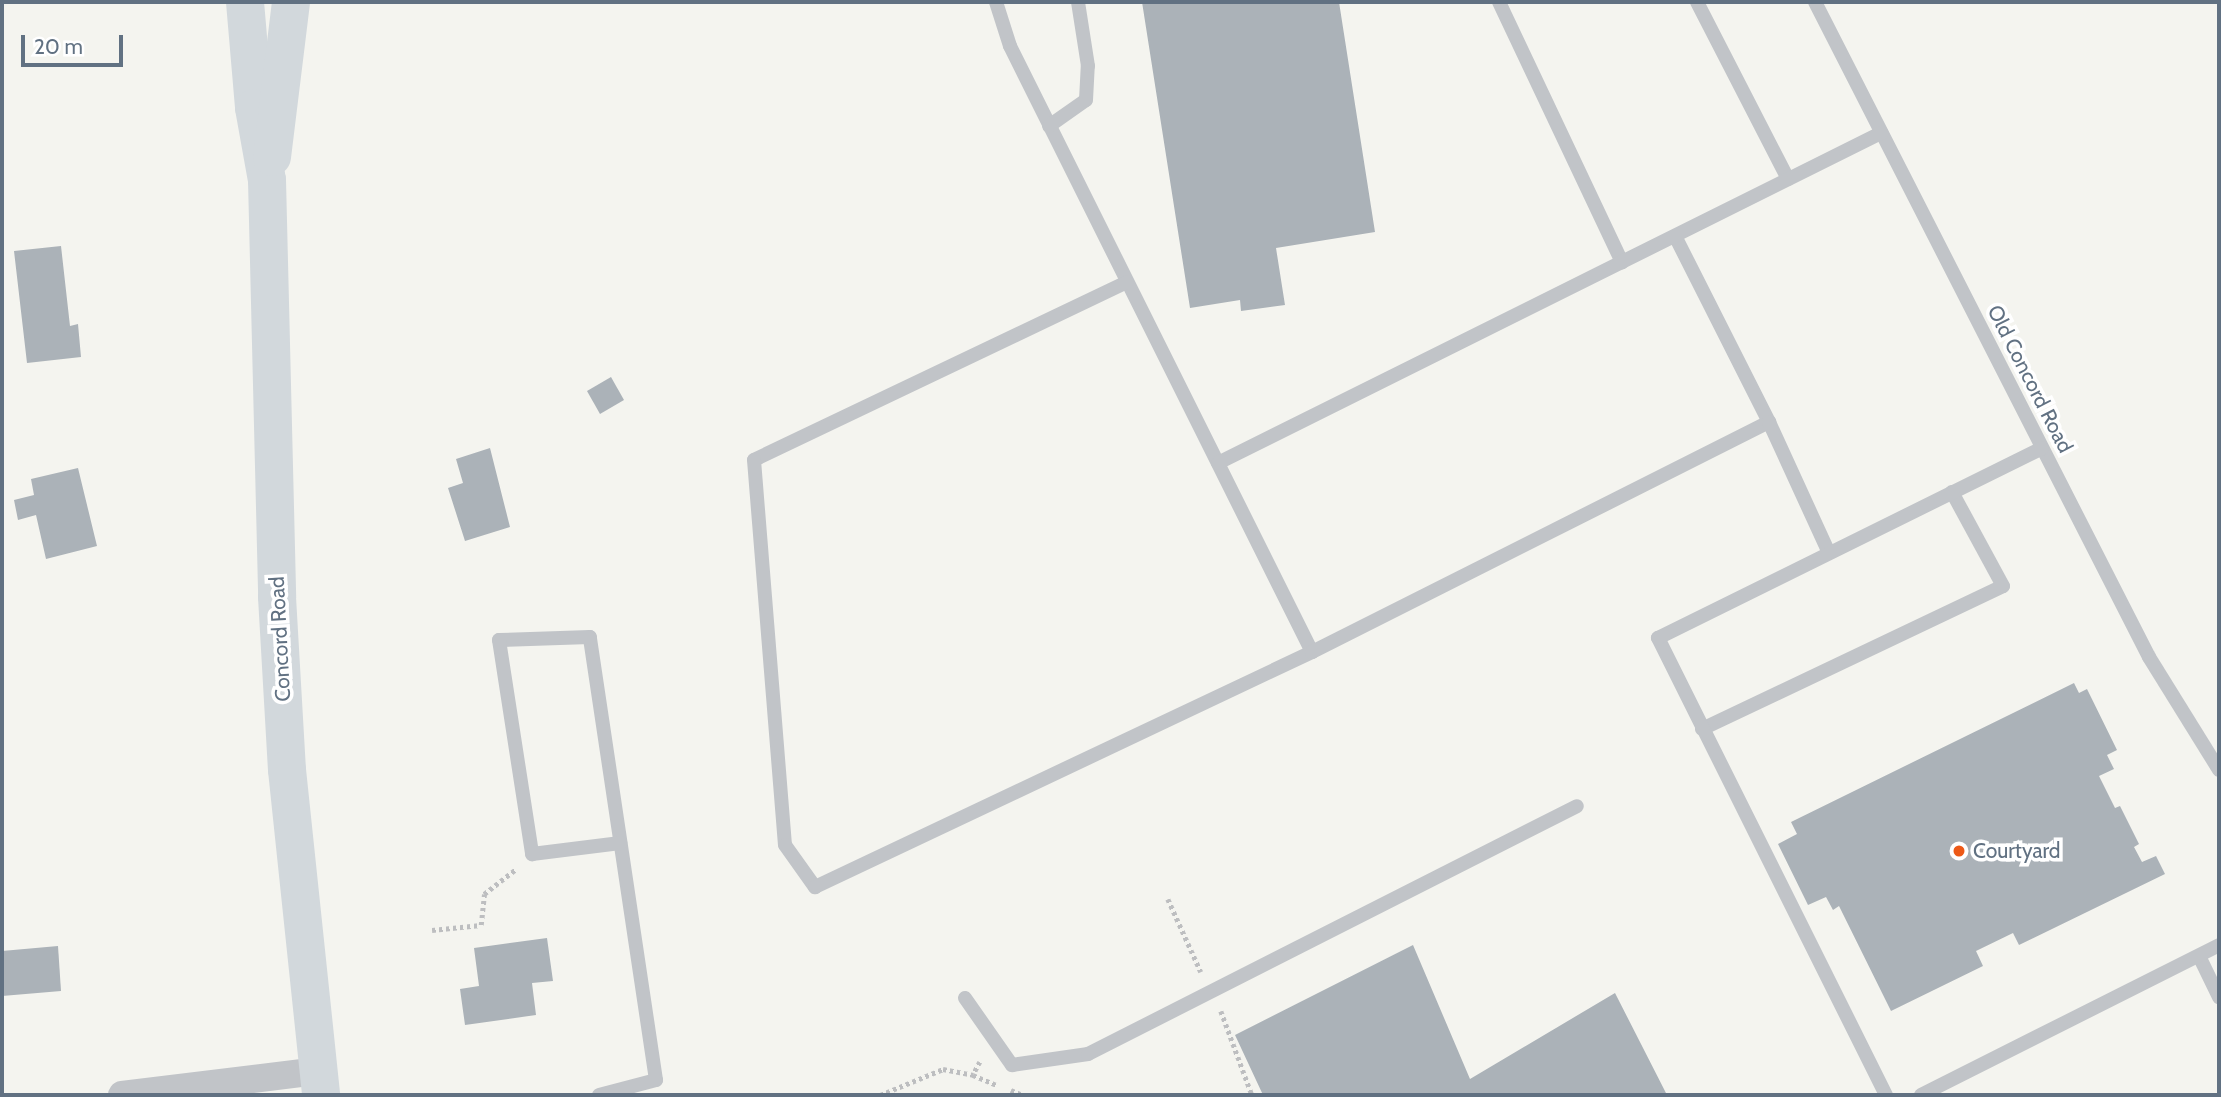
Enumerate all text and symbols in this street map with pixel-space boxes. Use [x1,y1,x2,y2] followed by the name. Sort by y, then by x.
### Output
[24,21,126,65] scale bar
[34,34,83,59] text: 20 m
[1982,301,2078,457] street label: Old Concord Road
[264,576,296,702] street label: Concord Road
[1973,838,2060,864] place label: Courtyard
[1951,843,1967,859] marker: Courtyard

